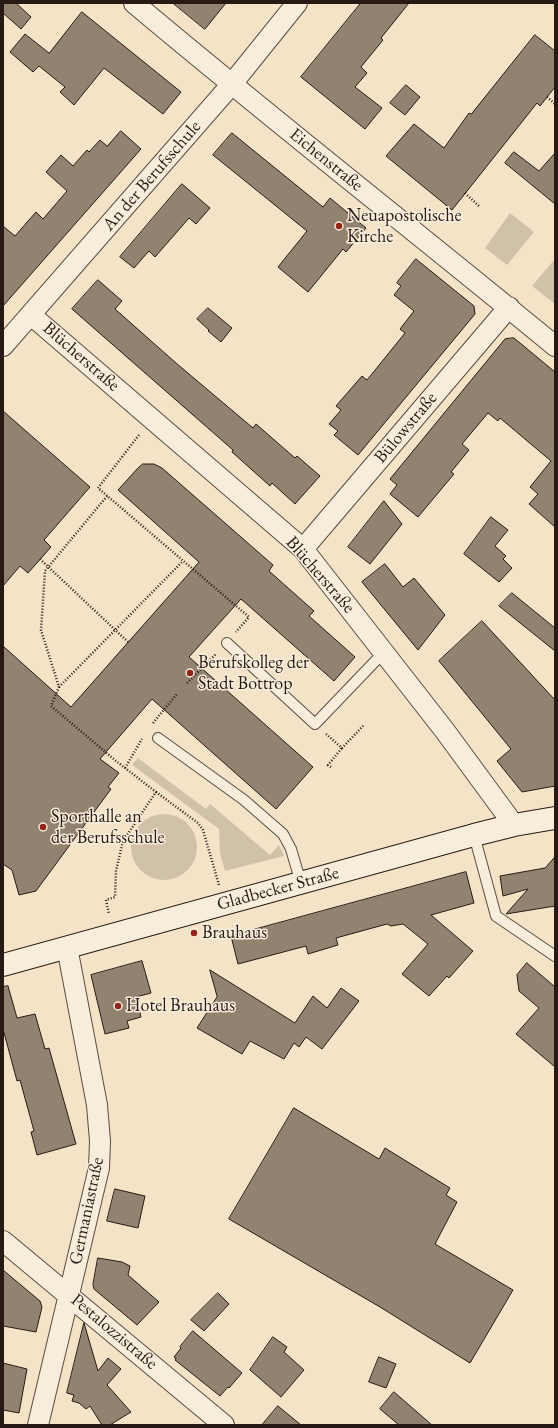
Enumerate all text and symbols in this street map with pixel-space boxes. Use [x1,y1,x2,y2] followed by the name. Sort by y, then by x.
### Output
[98,116,206,236] street label: An der Berufsschule
[285,124,367,196] street label: Eichenstraße
[347,205,461,248] place label: Neuapostolische Kirche
[334,221,344,231] marker: Neuapostolische Kirche
[38,318,124,396] street label: Blücherstraße
[370,388,442,468] street label: Bülowstraße
[281,532,359,618] street label: Blücherstraße
[198,652,309,694] place label: Berufskolleg der Stadt Bottrop
[185,668,195,678] marker: Berufskolleg der Stadt Bottrop
[51,806,165,848] place label: Sporthalle an der Berufsschule
[38,822,48,832] marker: Sporthalle an der Berufsschule
[215,862,341,916] street label: Gladbecker Straße
[202,922,267,944] place label: Brauhaus
[189,928,199,938] marker: Brauhaus
[126,995,235,1017] place label: Hotel Brauhaus
[113,1001,123,1011] marker: Hotel Brauhaus
[65,1155,109,1267] street label: Germaniastraße
[66,1290,162,1374] street label: Pestalozzistraße

